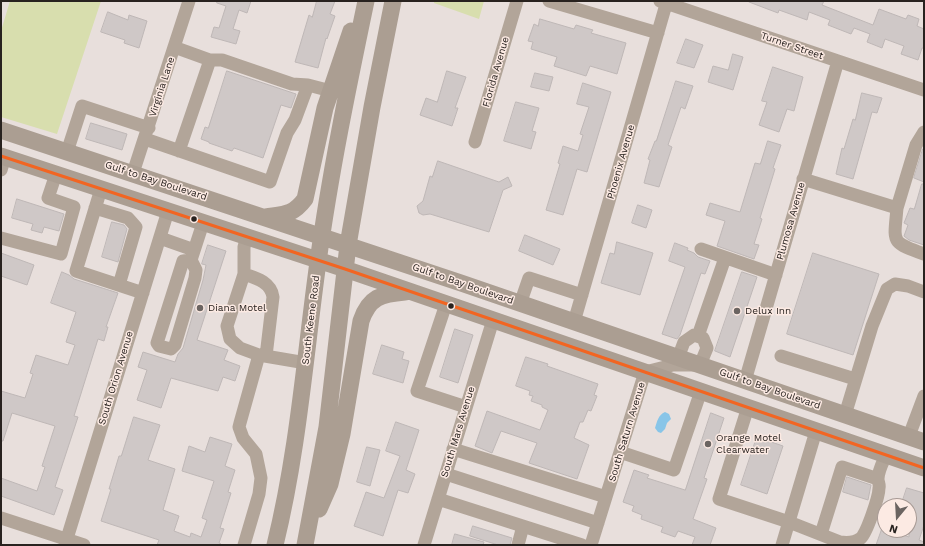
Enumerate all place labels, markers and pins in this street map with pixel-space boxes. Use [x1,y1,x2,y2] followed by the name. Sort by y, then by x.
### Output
[189,214,199,224] unlabelled marker
[446,301,456,311] unlabelled marker
[208,302,266,314] place label: Diana Motel
[195,303,205,313] marker: Diana Motel
[745,305,791,317] place label: Delux Inn
[732,306,742,316] marker: Delux Inn
[716,432,781,456] place label: Orange Motel Clearwater
[703,439,713,449] marker: Orange Motel Clearwater

